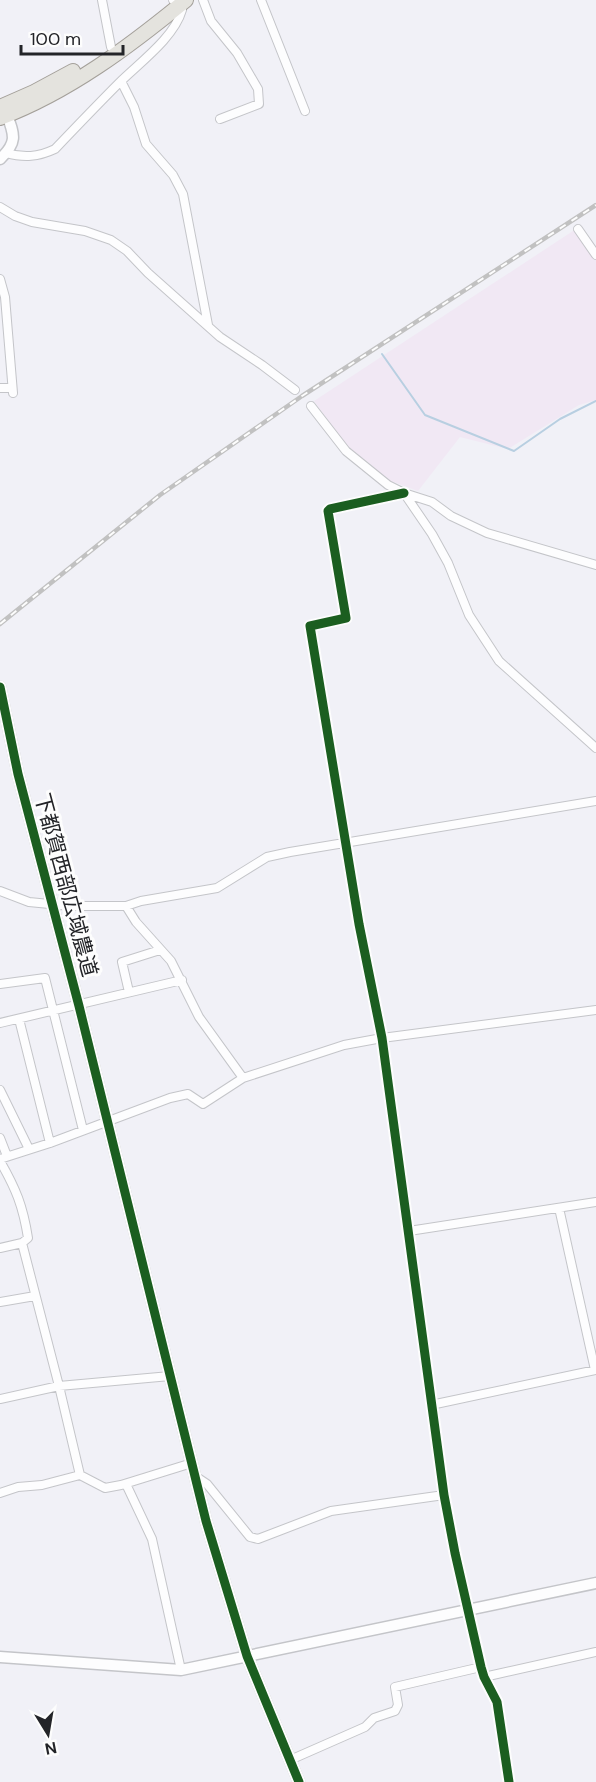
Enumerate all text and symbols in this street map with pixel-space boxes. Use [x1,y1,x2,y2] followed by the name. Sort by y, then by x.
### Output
[21,18,123,56] scale bar
[30,27,81,51] text: 100 m
[28,790,104,980] street label: 下都賀西部広域農道
[18,1704,78,1764] north arrow
[43,1737,58,1760] text: N

